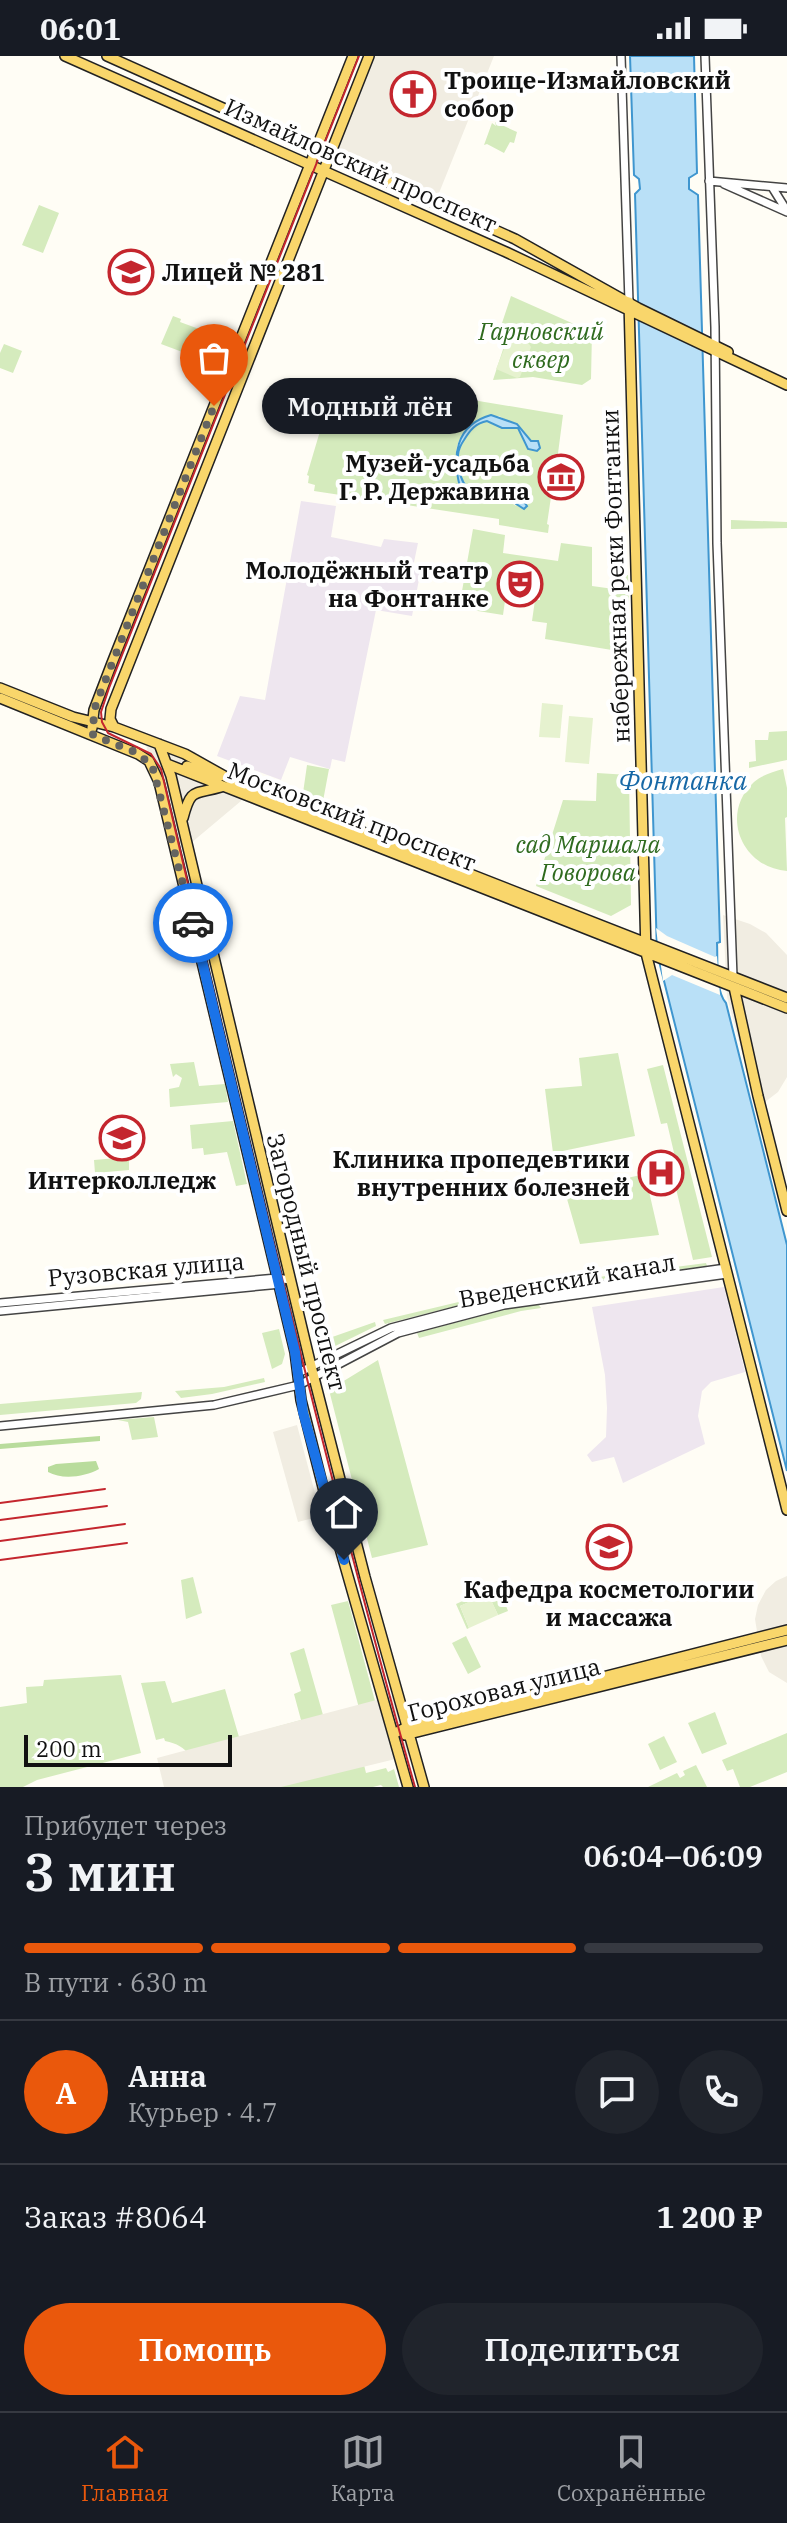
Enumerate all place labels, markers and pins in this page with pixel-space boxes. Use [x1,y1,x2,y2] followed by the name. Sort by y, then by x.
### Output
[444,64,731,124] place label: Троице-Измайловский собор
[389,70,437,118] church icon: Троице-Измайловский собор
[107,248,155,296] school or university icon: Лицей № 281
[162,256,325,288] place label: Лицей № 281
[180,324,248,406] pin
[262,378,478,434] callout: Модный лён
[339,447,530,507] place label: Музей-усадьба Г. Р. Державина
[537,453,585,501] museum icon: Музей-усадьба Г. Р. Державина
[245,554,489,614] place label: Молодёжный театр на Фонтанке
[496,560,544,608] theatre icon: Молодёжный театр на Фонтанке
[98,1114,146,1162] school or university icon: Интерколледж
[332,1143,630,1203] place label: Клиника пропедевтики внутренних болезней
[637,1149,685,1197] hospital icon: Клиника пропедевтики внутренних болезней
[28,1164,217,1196] place label: Интерколледж
[310,1478,378,1560] pin
[585,1523,633,1571] school or university icon: Кафедра косметологии и массажа
[464,1573,754,1633] place label: Кафедра косметологии и массажа

